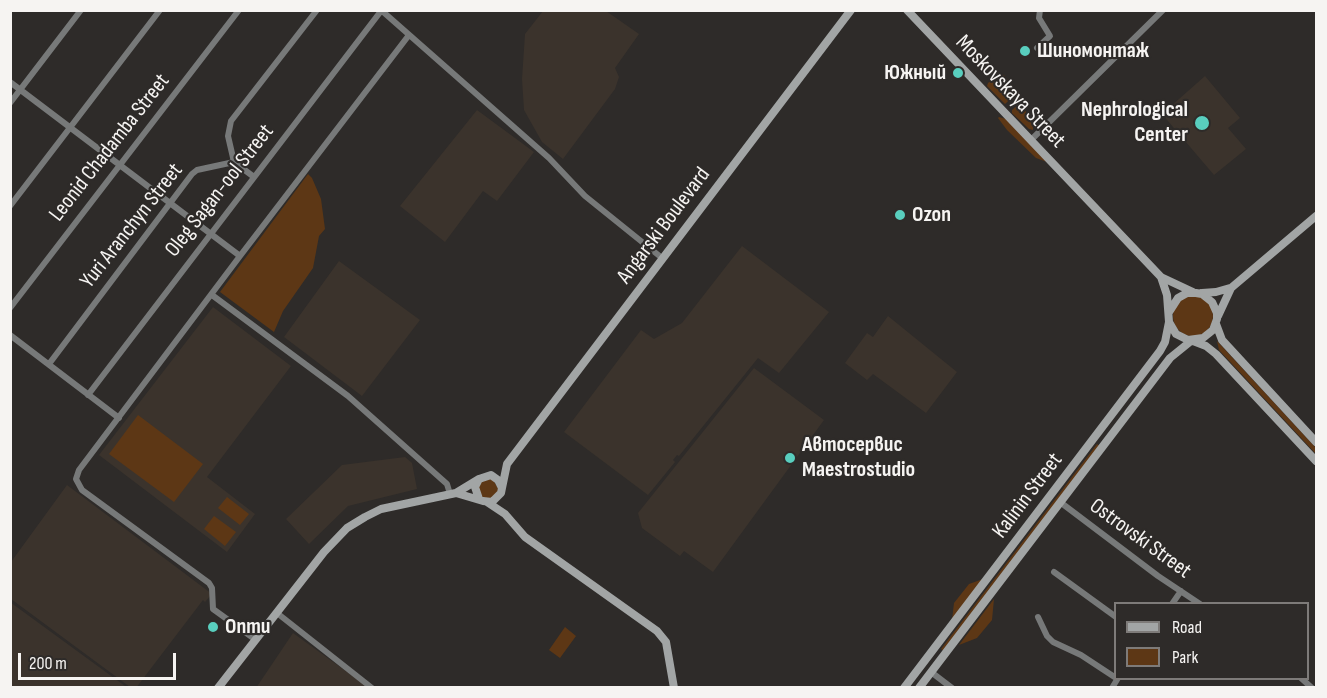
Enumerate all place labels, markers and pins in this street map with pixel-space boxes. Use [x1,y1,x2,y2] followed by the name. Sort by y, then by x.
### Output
[1037,38,1149,64] place label: Шиномонтаж
[1018,44,1032,58] marker: Шиномонтаж
[884,60,946,86] place label: Южный
[951,66,965,80] marker: Южный
[1081,97,1188,148] place label: Nephrological Center
[1193,114,1211,132] marker: Nephrological Center
[912,202,951,228] place label: Ozon
[893,208,907,222] marker: Ozon
[802,432,915,484] place label: Автосервис Maestrostudio
[783,451,797,465] marker: Автосервис Maestrostudio
[225,614,270,640] place label: Опти
[206,620,220,634] marker: Опти

